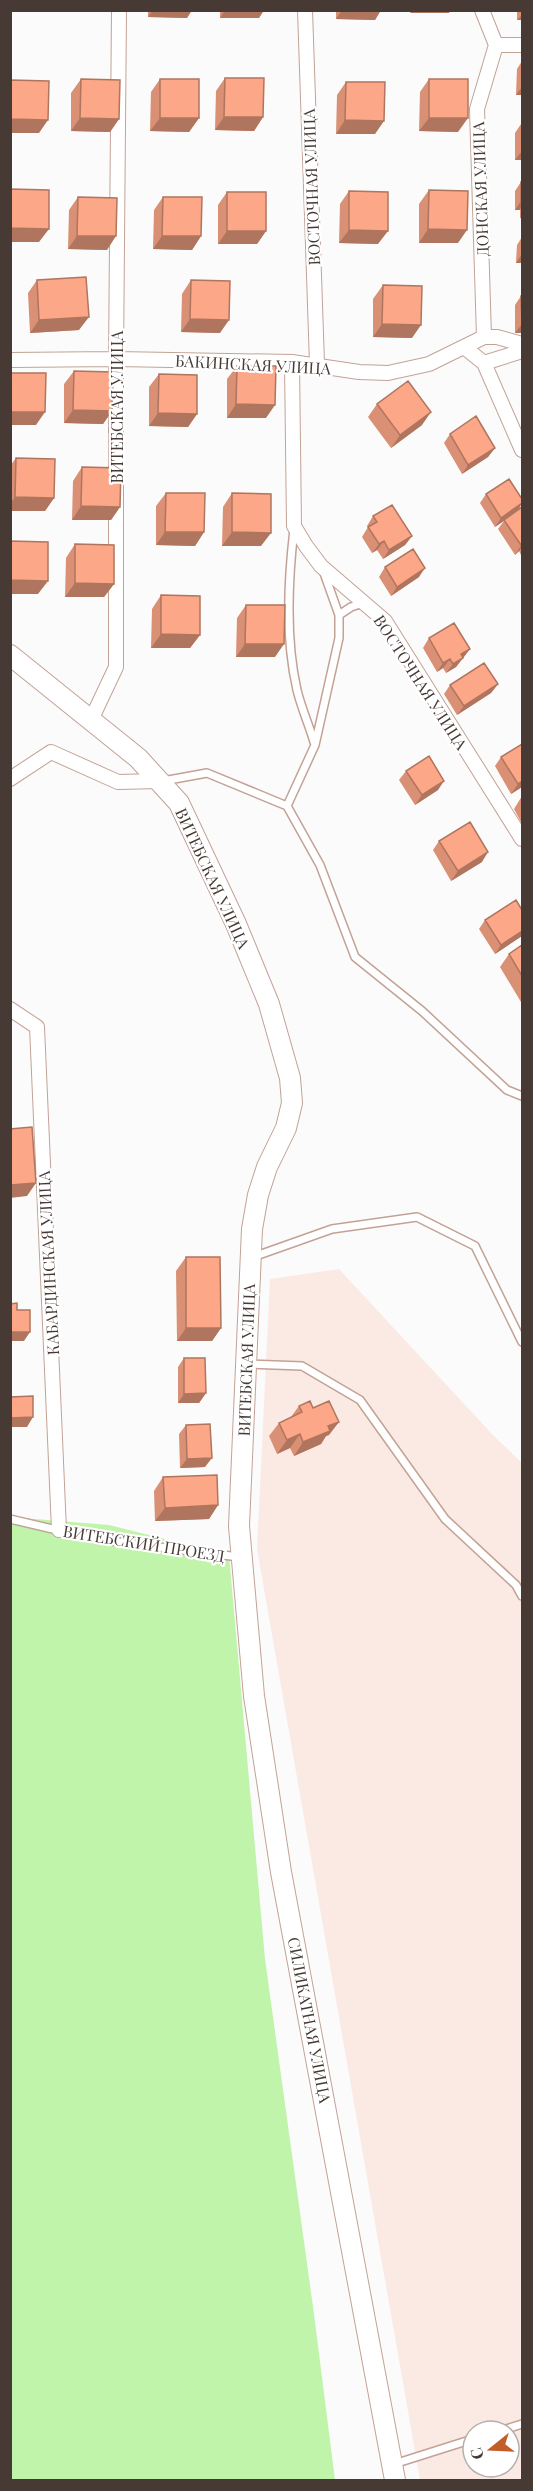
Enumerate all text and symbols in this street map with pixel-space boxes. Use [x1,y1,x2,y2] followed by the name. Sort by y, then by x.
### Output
[298,107,324,266] street label: ВОСТОЧНАЯ УЛИЦА
[467,120,493,257] street label: ДОНСКАЯ УЛИЦА
[106,330,127,483] street label: ВИТЕБСКАЯ УЛИЦА
[174,349,332,379] street label: БАКИНСКАЯ УЛИЦА
[369,610,473,754] street label: ВОСТОЧНАЯ УЛИЦА
[171,804,255,953] street label: ВИТЕБСКАЯ УЛИЦА
[33,1169,63,1356] street label: КАБАРДИНСКАЯ УЛИЦА
[233,1282,259,1437] street label: ВИТЕБСКАЯ УЛИЦА
[62,1520,226,1566] street label: ВИТЕБСКИЙ ПРОЕЗД
[284,1935,337,2106] street label: СИЛИКАТНАЯ УЛИЦА
[461,2419,521,2479] north arrow
[465,2445,488,2462] text: С

